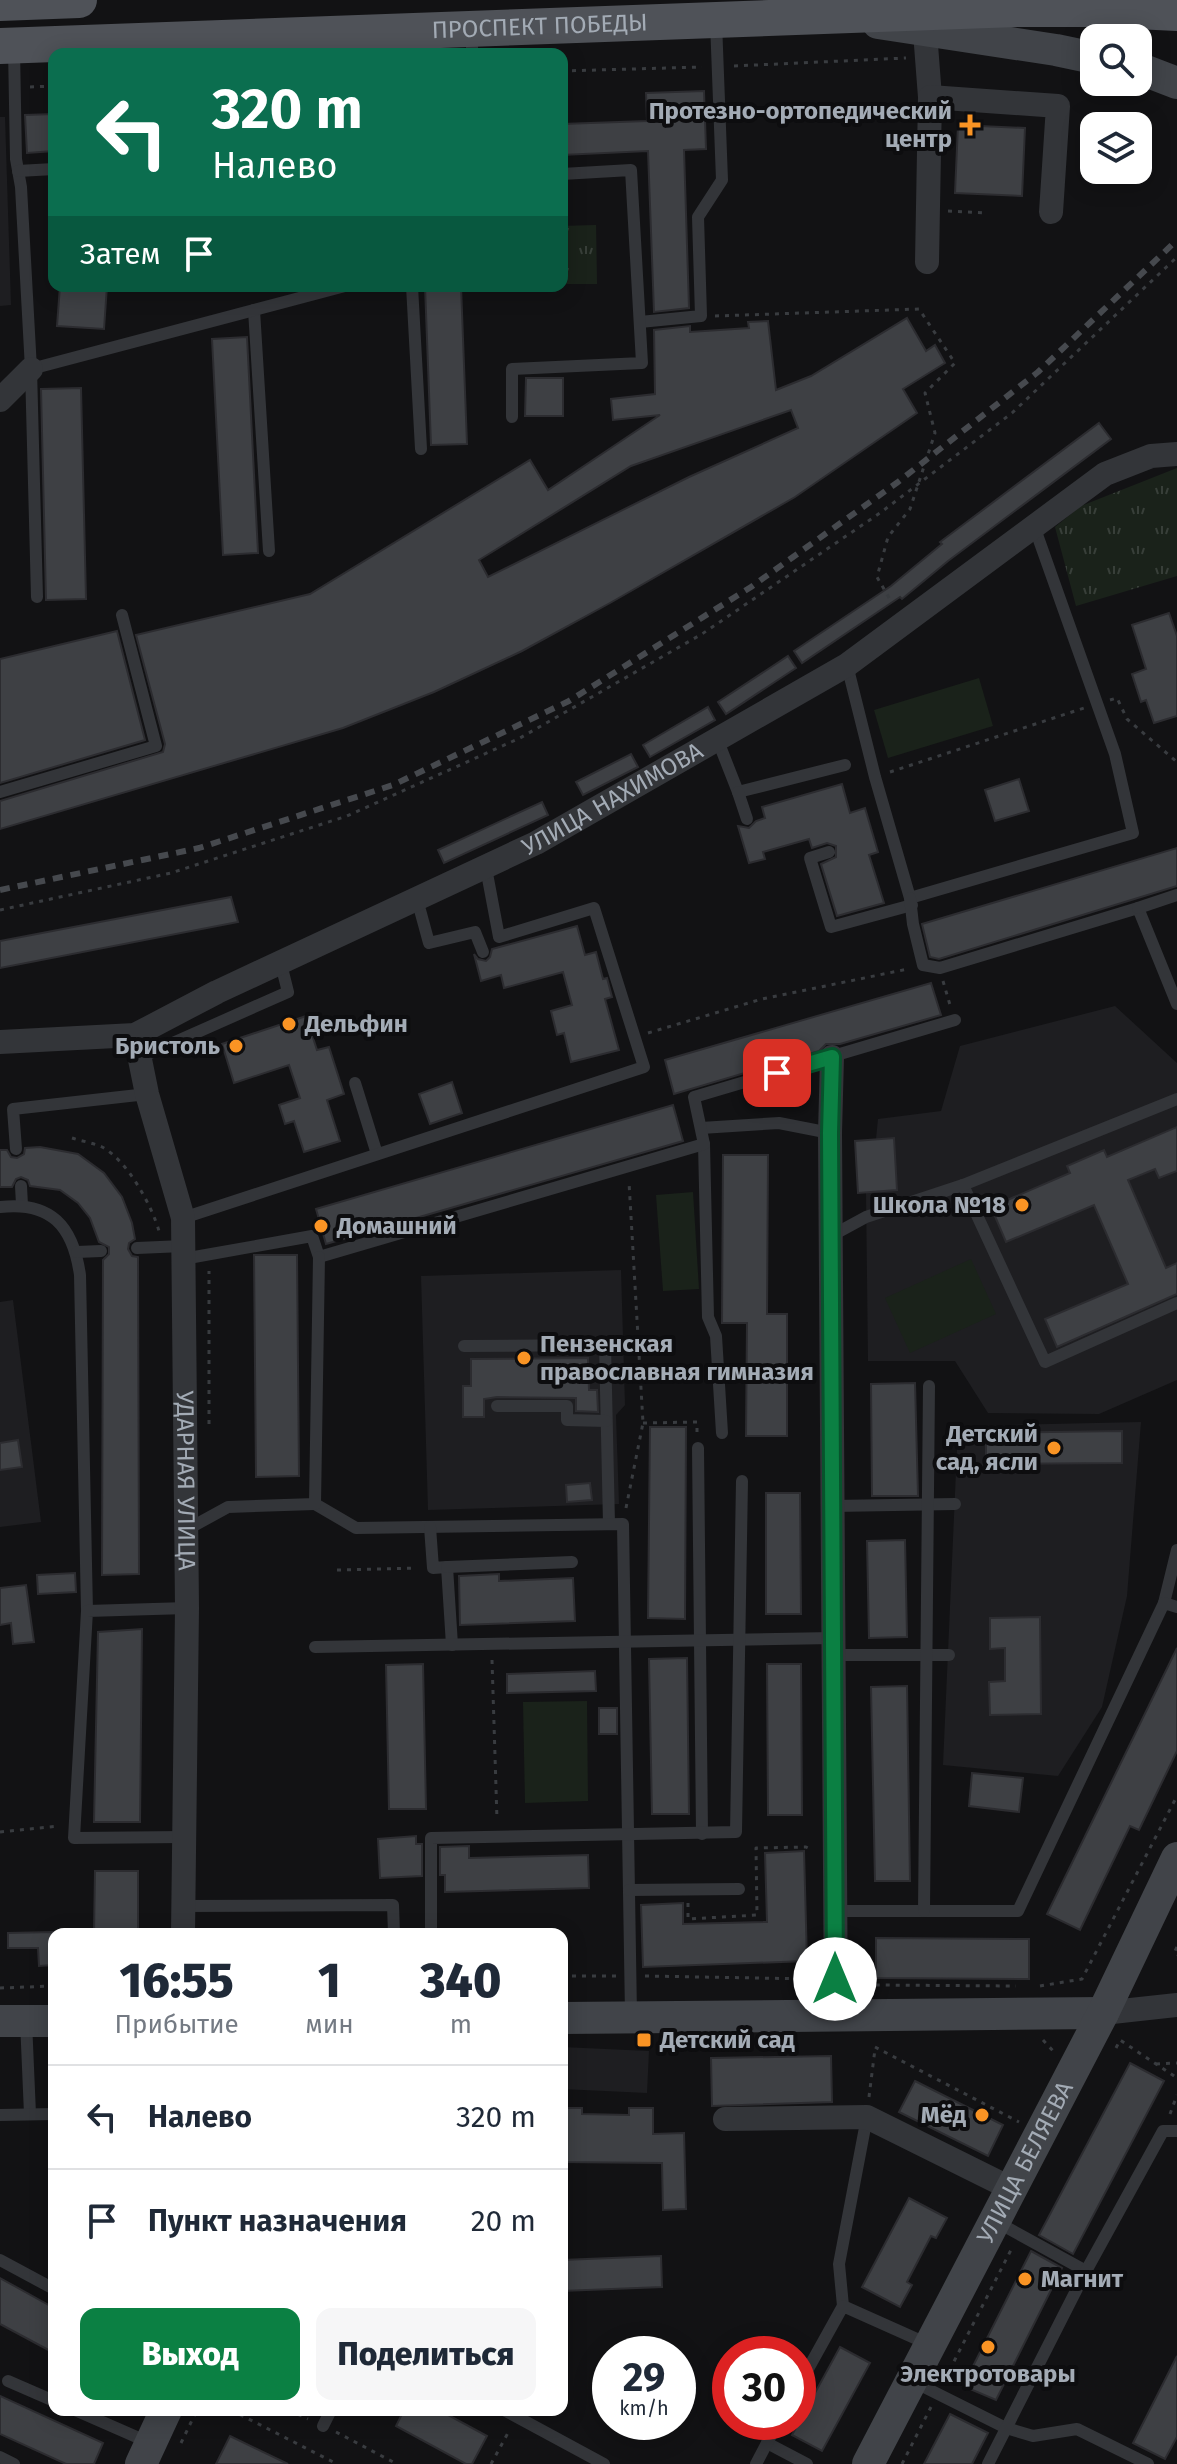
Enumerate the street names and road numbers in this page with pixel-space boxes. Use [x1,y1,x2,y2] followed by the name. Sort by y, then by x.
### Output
[431,8,648,44] street label: ПРОСПЕКТ ПОБЕДЫ
[518,736,708,861] street label: УЛИЦА НАХИМОВА
[171,1390,201,1571] street label: УДАРНАЯ УЛИЦА
[971,2076,1079,2248] street label: УЛИЦА БЕЛЯЕВА

